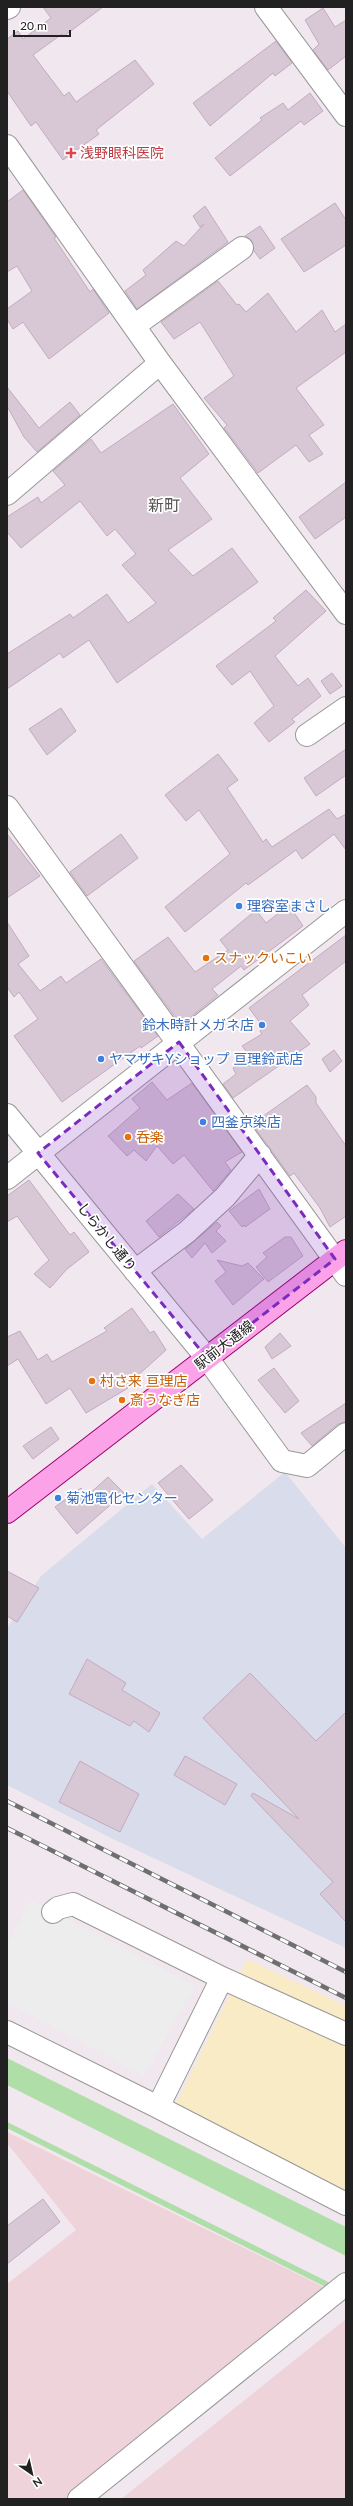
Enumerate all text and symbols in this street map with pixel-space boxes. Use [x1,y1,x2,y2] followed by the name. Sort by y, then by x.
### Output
[14,12,70,38] scale bar
[20,18,47,33] text: 20 m
[80,144,164,161] place label: 浅野眼科医院
[65,147,77,159] marker: 浅野眼科医院
[148,495,180,514] district label: 新町
[247,897,331,914] place label: 理容室まさし
[234,901,244,911] marker: 理容室まさし
[214,949,312,966] place label: スナックいこい
[201,953,211,963] marker: スナックいこい
[142,1016,254,1033] place label: 鈴木時計メガネ店
[257,1020,267,1030] marker: 鈴木時計メガネ店
[109,1050,303,1067] place label: ヤマザキYショップ 亘理鈴武店
[96,1054,106,1064] marker: ヤマザキYショップ 亘理鈴武店
[211,1113,281,1130] place label: 四釜京染店
[198,1117,208,1127] marker: 四釜京染店
[136,1128,164,1145] place label: 呑楽
[123,1132,133,1142] marker: 呑楽
[74,1199,140,1275] street label: しらかし通り
[191,1316,257,1373] street label: 駅前大通線
[100,1372,188,1389] place label: 村さ来 亘理店
[87,1376,97,1386] marker: 村さ来 亘理店
[130,1391,200,1408] place label: 斎うなぎ店
[117,1395,127,1405] marker: 斎うなぎ店
[66,1489,178,1506] place label: 菊池電化センター
[53,1493,63,1503] marker: 菊池電化センター
[12,2454,52,2494] north arrow
[31,2475,45,2490] text: N

